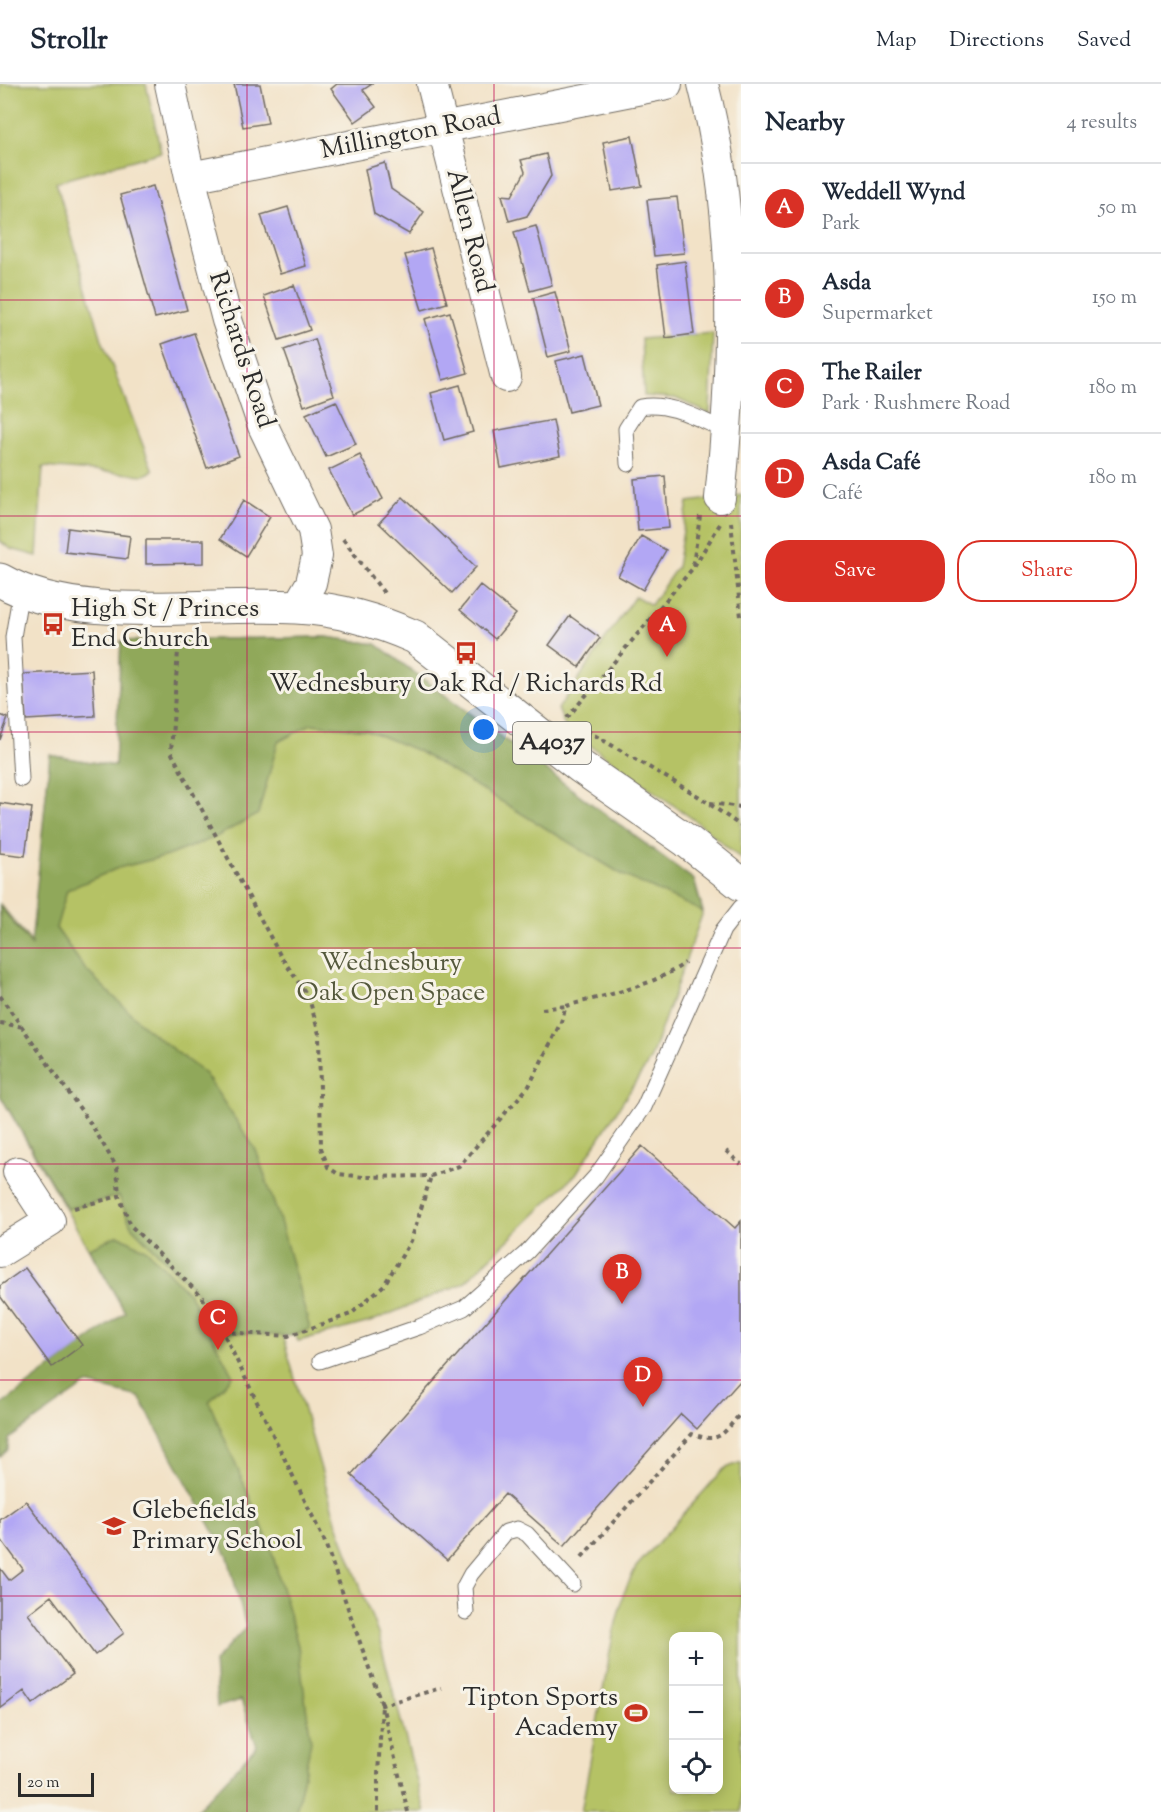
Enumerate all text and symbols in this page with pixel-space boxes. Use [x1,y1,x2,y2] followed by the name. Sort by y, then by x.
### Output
[30,21,108,61] text: Strollr
[876,26,916,56] text: Map
[949,26,1044,56] text: Directions
[1077,26,1131,56] text: Saved
[317,98,505,170] street label: Millington Road
[765,105,845,142] text: Nearby
[1066,109,1137,138] text: 4 results
[436,165,502,297] street label: Allen Road
[822,178,965,210] text: Weddell Wynd
[776,194,793,223] text: A
[1099,194,1137,223] text: 50 m
[822,210,860,239] text: Park
[198,267,284,434] street label: Richards Road
[822,268,871,300] text: Asda
[778,284,791,313] text: B
[1092,284,1137,313] text: 150 m
[822,300,933,329] text: Supermarket
[822,358,922,390] text: The Railer
[776,374,793,403] text: C
[1089,374,1137,403] text: 180 m
[822,390,1010,419] text: Park · Rushmere Road
[822,448,921,480] text: Asda Café
[777,464,792,493] text: D
[1089,464,1137,493] text: 180 m
[822,480,863,509] text: Café
[765,540,945,602] button: Save
[957,540,1137,602] button: Share
[71,591,259,658] place label: High St / Princes End Church
[648,608,686,657] pin: A
[40,611,66,637] bus stop icon: High St / Princes End Church
[453,640,479,666] bus stop icon: Wednesbury Oak Rd / Richards Rd
[269,666,663,703] place label: Wednesbury Oak Rd / Richards Rd
[469,715,498,744] your location
[513,722,591,764] road number: A4037
[297,945,485,1012] park label: Wednesbury Oak Open Space
[602,1254,642,1304] pin: B
[198,1300,238,1350] pin: C
[624,1358,662,1407] pin: D
[132,1493,302,1560] place label: Glebefields Primary School
[101,1513,127,1539] school or university icon: Glebefields Primary School
[669,1632,723,1794] map controls
[669,1632,723,1686] button: +
[462,1680,618,1747] place label: Tipton Sports Academy
[669,1686,723,1740] button: −
[623,1700,649,1726] sports icon: Tipton Sports Academy
[669,1740,723,1794] button: locate
[18,1770,94,1798] scale bar
[27,1772,60,1795] text: 20 m

